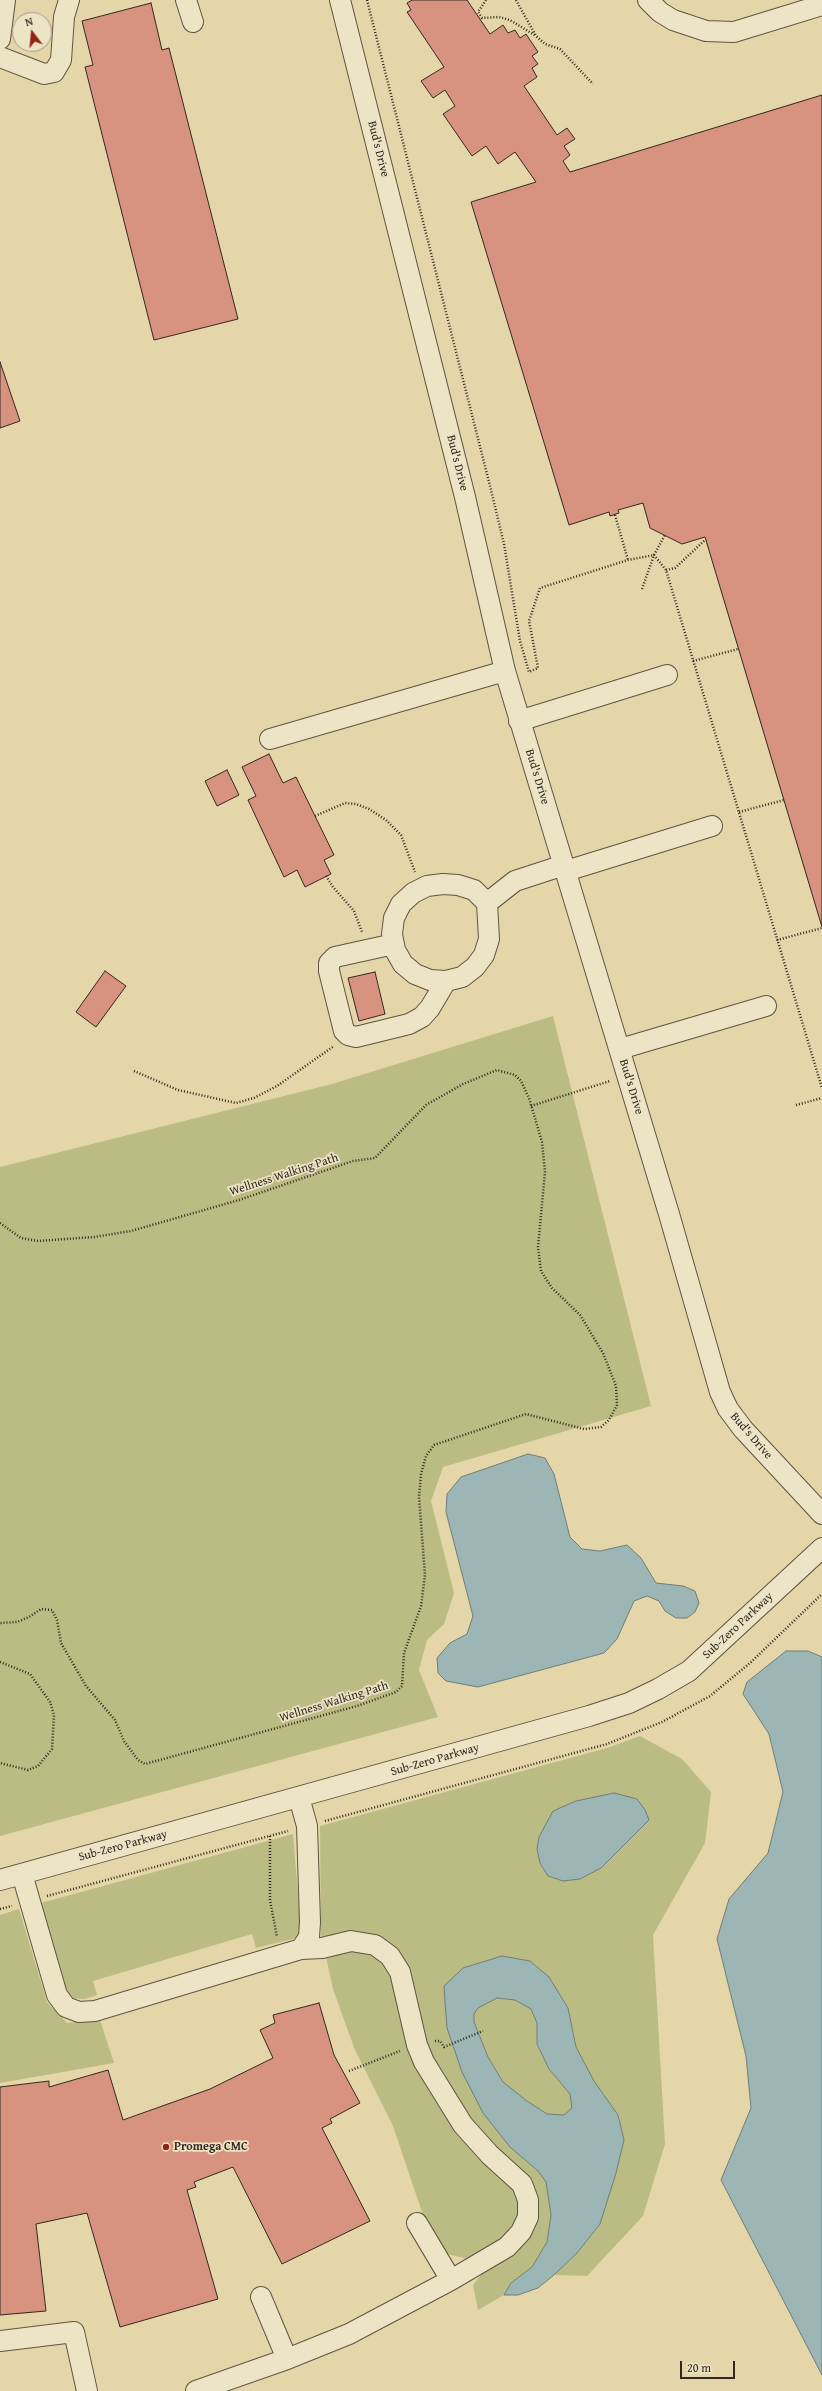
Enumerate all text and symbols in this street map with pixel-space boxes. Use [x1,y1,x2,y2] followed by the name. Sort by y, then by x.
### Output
[12,12,52,52] north arrow
[23,13,35,30] text: N
[364,120,392,178] street label: Bud's Drive
[443,434,471,492] street label: Bud's Drive
[522,748,552,806] street label: Bud's Drive
[616,1058,646,1116] street label: Bud's Drive
[228,1151,340,1199] street label: Wellness Walking Path
[727,1410,775,1462] street label: Bud's Drive
[700,1590,776,1662] street label: Sub-Zero Parkway
[278,1679,390,1725] street label: Wellness Walking Path
[389,1740,481,1780] street label: Sub-Zero Parkway
[77,1827,169,1865] street label: Sub-Zero Parkway
[174,2140,248,2154] place label: Promega CMC
[161,2142,171,2152] marker: Promega CMC
[682,2353,737,2379] scale bar
[687,2359,711,2376] text: 20 m

